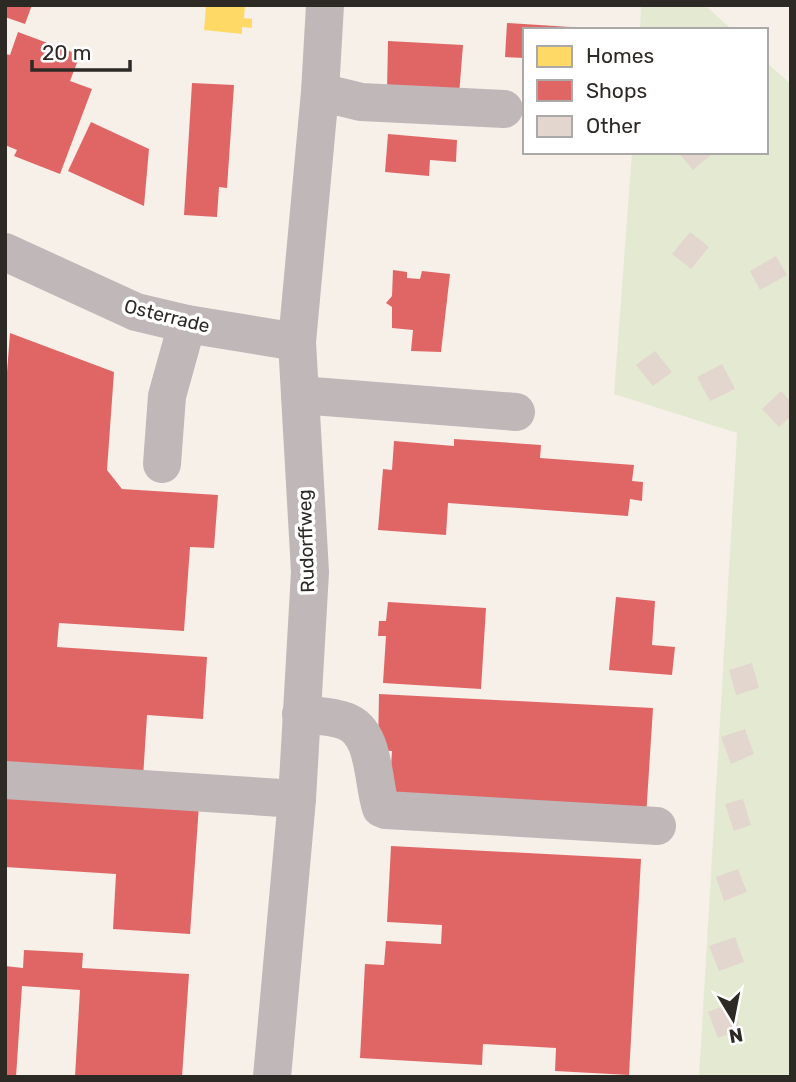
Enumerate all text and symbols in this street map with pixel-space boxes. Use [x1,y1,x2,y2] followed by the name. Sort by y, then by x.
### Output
[32,28,130,72] scale bar
[523,28,768,154] legend
[42,40,91,65] text: 20 m
[586,43,654,68] text: Homes
[586,78,647,103] text: Shops
[586,113,641,138] text: Other
[122,294,212,338] street label: Osterrade
[293,489,319,593] street label: Rudorffweg
[698,984,768,1054] north arrow
[727,1023,745,1048] text: N

